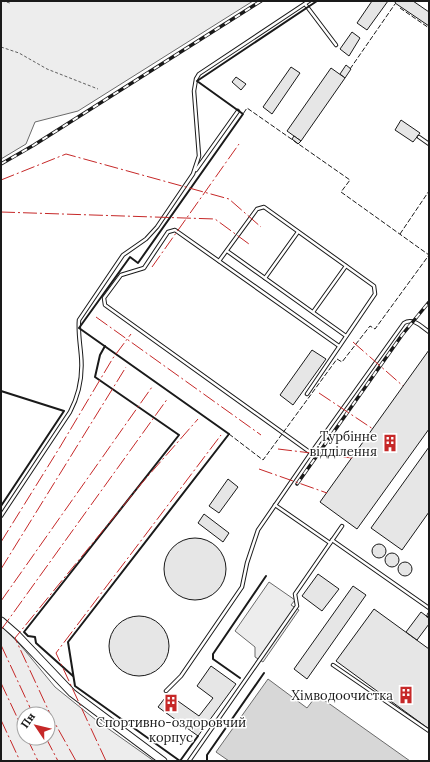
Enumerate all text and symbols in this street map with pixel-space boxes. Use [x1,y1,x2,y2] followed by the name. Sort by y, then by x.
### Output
[310,428,377,460] place label: Турбінне відділення
[380,433,400,453] building icon: Турбінне відділення
[396,685,416,705] building icon: Хімводоочистка
[292,687,393,704] place label: Хімводоочистка
[161,693,181,713] building icon: Спортивно-оздоровчий корпус
[16,706,56,746] north arrow
[18,710,38,731] text: Пн
[96,714,246,746] place label: Спортивно-оздоровчий корпус

